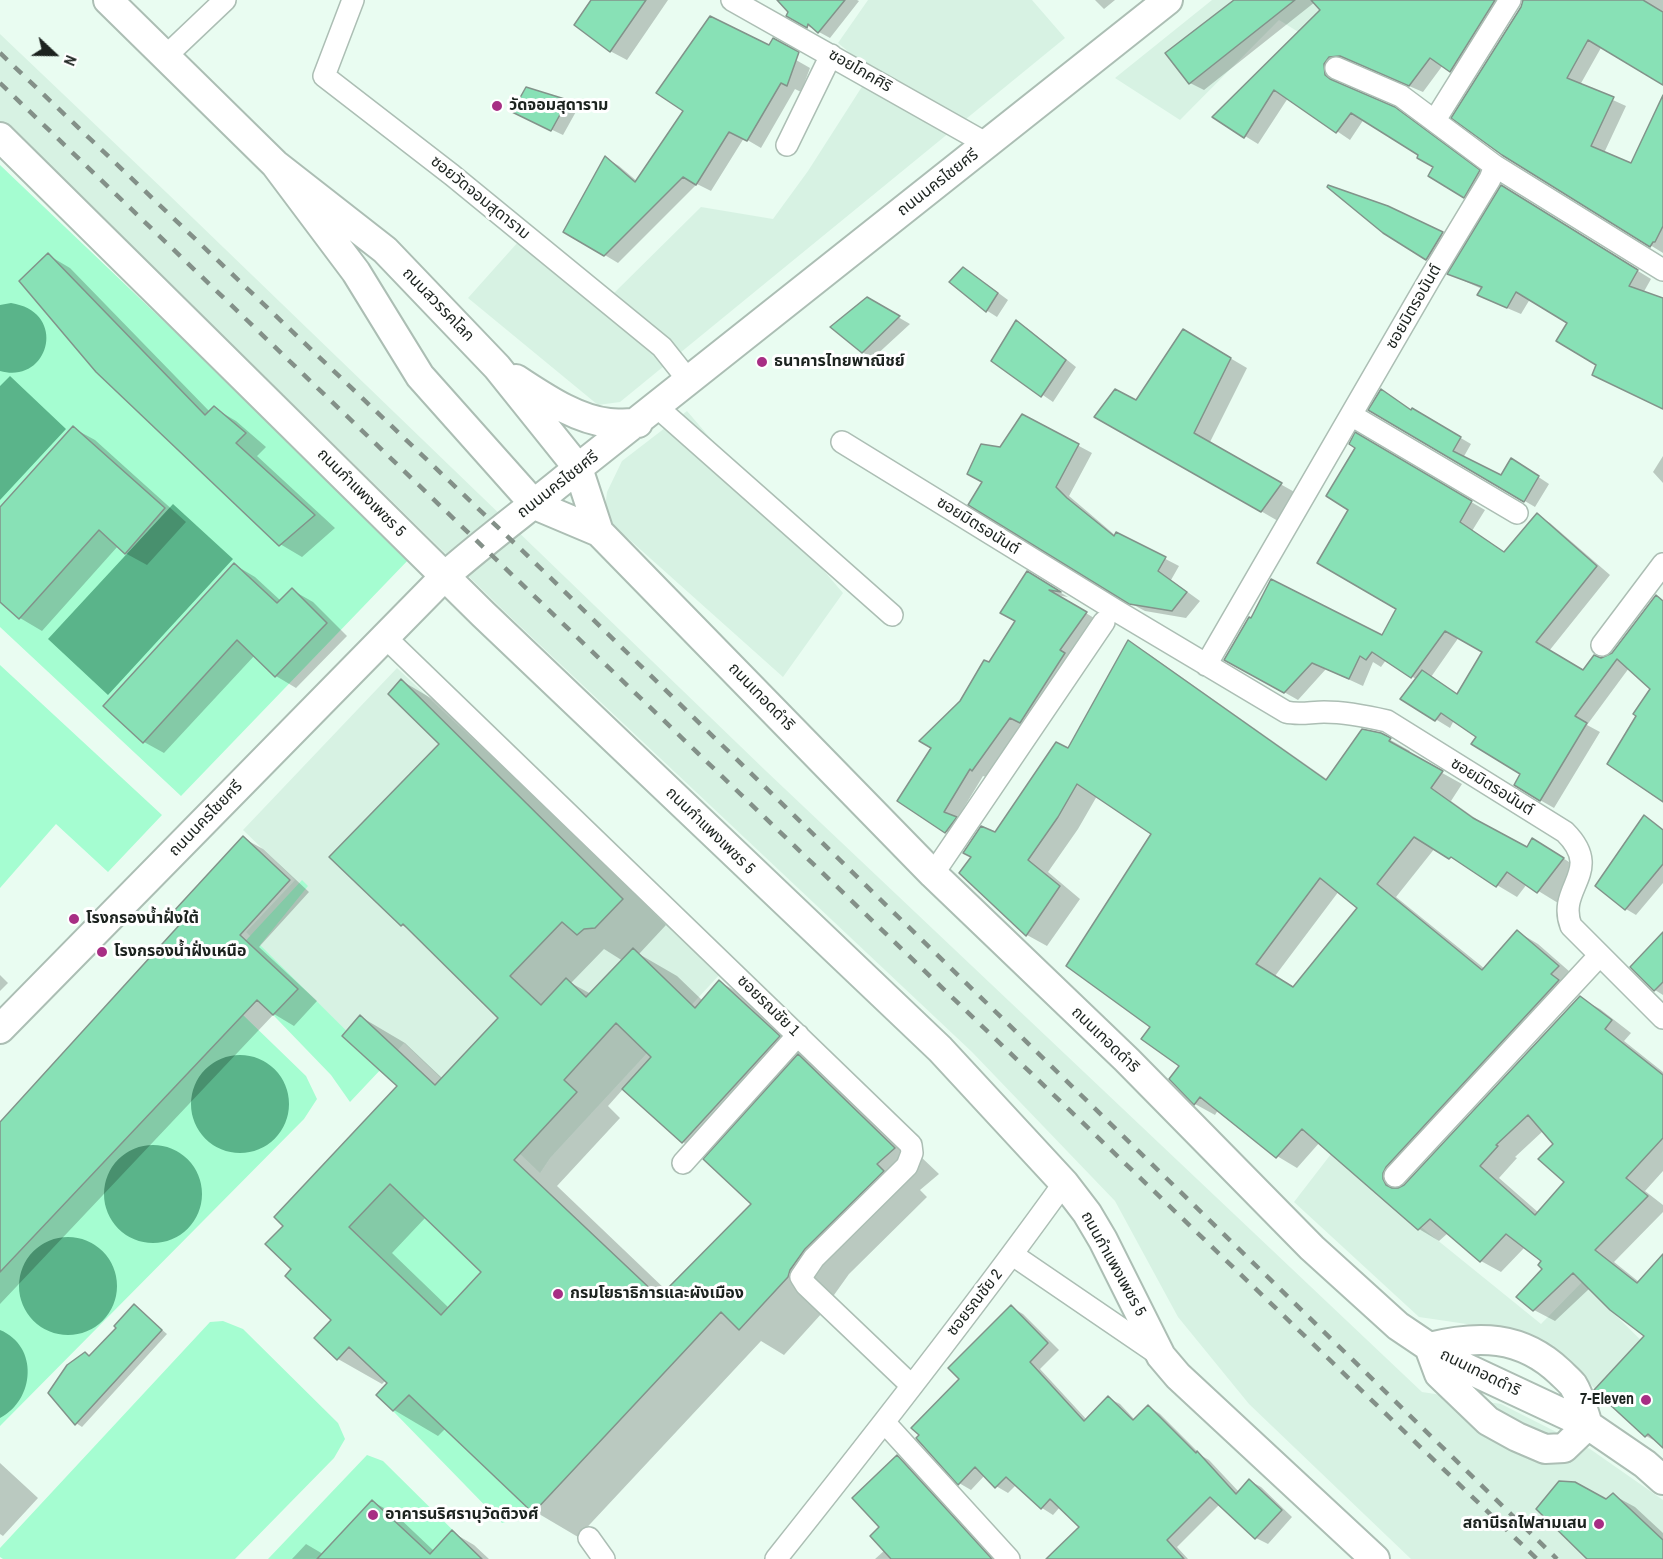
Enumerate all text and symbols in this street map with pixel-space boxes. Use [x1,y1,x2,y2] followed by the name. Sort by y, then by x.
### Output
[24,24,84,84] north arrow
[825,45,895,97] street label: ซอยโภคศิริ
[59,52,83,69] text: N
[509,96,608,116] place label: วัดจอมสุดาราม
[490,99,504,113] marker: วัดจอมสุดาราม
[894,145,982,221] street label: ถนนนครไชยศรี
[426,152,534,244] street label: ซอยวัดจอมสุดาราม
[1382,261,1446,353] street label: ซอยมิตรอนันต์
[398,264,478,346] street label: ถนนสวรรคโลก
[774,352,905,372] place label: ธนาคารไทยพาณิชย์
[755,355,769,369] marker: ธนาคารไทยพาณิชย์
[313,445,409,541] street label: ถนนกำแพงเพชร 5
[514,447,602,523] street label: ถนนนครไชยศรี
[933,493,1023,559] street label: ซอยมิตรอนันต์
[724,659,798,735] street label: ถนนเทอดดำริ
[1447,754,1537,820] street label: ซอยมิตรอนันต์
[165,777,247,861] street label: ถนนนครไชยศรี
[661,783,759,879] street label: ถนนกำแพงเพชร 5
[86,909,199,929] place label: โรงกรองน้ำฝั่งใต้
[67,912,81,926] marker: โรงกรองน้ำฝั่งใต้
[114,942,246,962] place label: โรงกรองน้ำฝั่งเหนือ
[95,945,109,959] marker: โรงกรองน้ำฝั่งเหนือ
[733,972,803,1040] street label: ซอยรณชัย 1
[1067,1003,1143,1077] street label: ถนนเทอดดำริ
[1076,1208,1150,1320] street label: ถนนกำแพงเพชร 5
[943,1266,1007,1340] street label: ซอยรณชัย 2
[570,1284,744,1304] place label: กรมโยธาธิการและผังเมือง
[551,1287,565,1301] marker: กรมโยธาธิการและผังเมือง
[1437,1345,1523,1401] street label: ถนนเทอดดำริ
[1580,1390,1634,1410] place label: 7-Eleven
[1639,1393,1653,1407] marker: 7-Eleven
[385,1505,539,1525] place label: อาคารนริศรานุวัดติวงศ์
[366,1508,380,1522] marker: อาคารนริศรานุวัดติวงศ์
[1463,1514,1587,1534] place label: สถานีรถไฟสามเสน
[1592,1517,1606,1531] marker: สถานีรถไฟสามเสน

